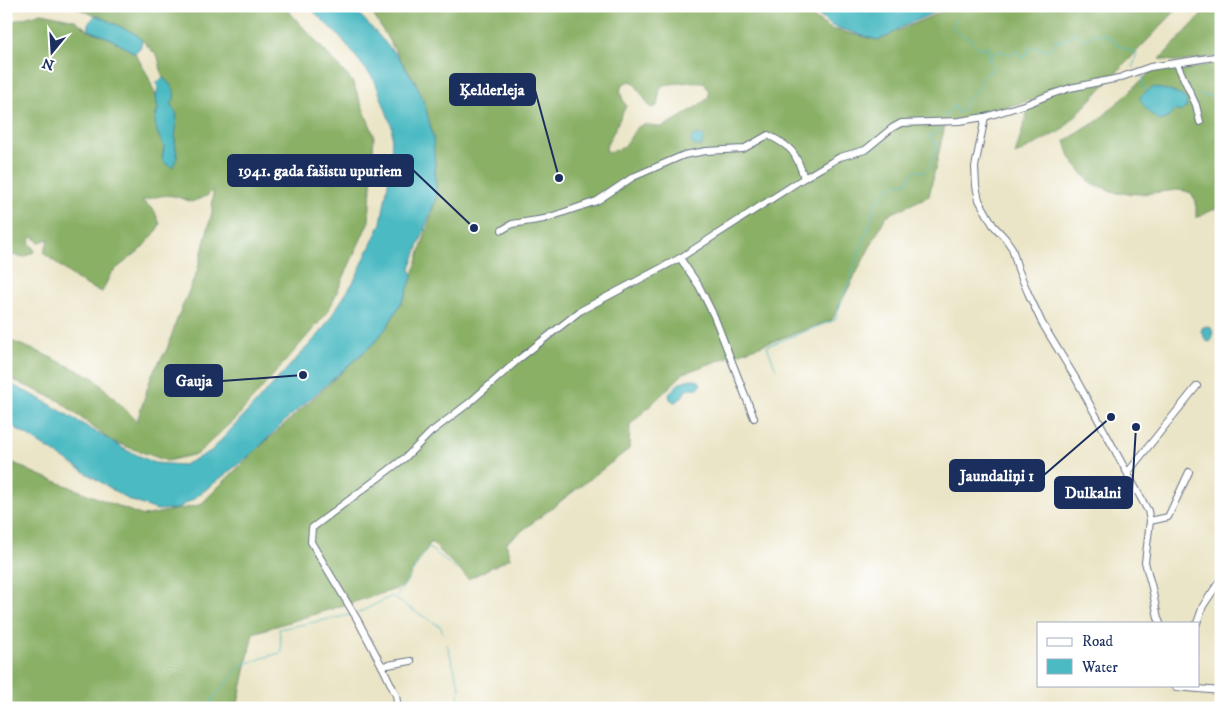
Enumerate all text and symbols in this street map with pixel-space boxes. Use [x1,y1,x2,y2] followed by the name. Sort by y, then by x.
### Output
[28,28,78,78] north arrow
[40,53,57,74] text: N
[450,74,535,105] callout: Ķelderleja
[460,80,526,100] text: Ķelderleja
[228,155,413,186] callout: 1941. gada fašistu upuriem
[238,161,402,181] text: 1941. gada fašistu upuriem
[165,365,222,396] callout: Gauja
[176,371,213,391] text: Gauja
[950,460,1044,491] callout: Jaundaliņi 1
[958,466,1034,486] text: Jaundaliņi 1
[1055,477,1132,508] callout: Dulkalni
[1065,483,1121,503] text: Dulkalni
[1037,622,1200,686] legend
[1082,632,1114,651] text: Road
[1081,658,1118,677] text: Water

